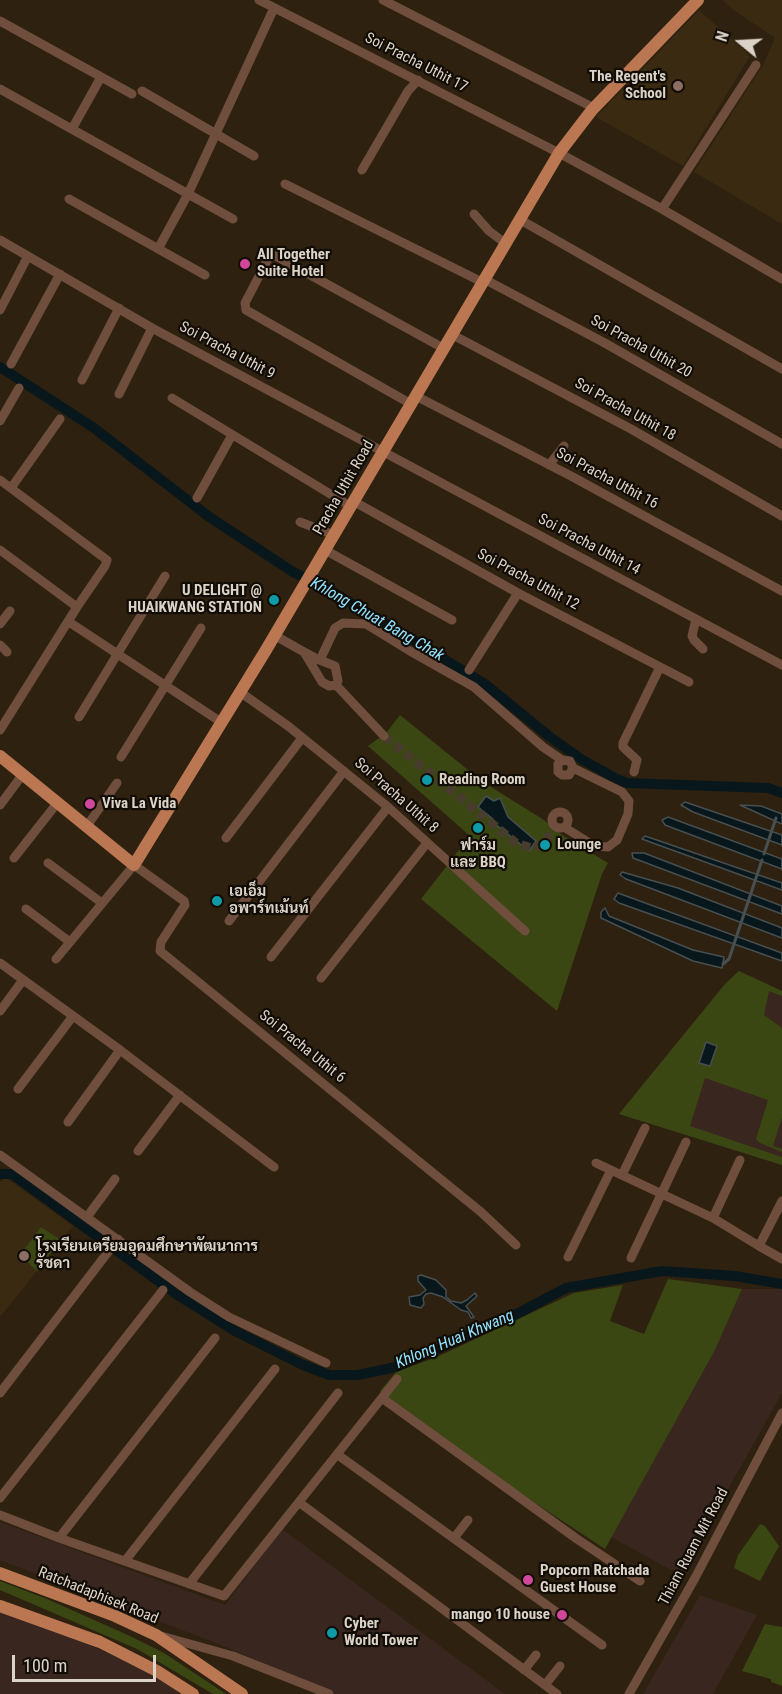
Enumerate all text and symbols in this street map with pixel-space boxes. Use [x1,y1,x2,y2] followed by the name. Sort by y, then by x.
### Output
[710,12,770,72] north arrow
[362,29,470,97] street label: Soi Pracha Uthit 17
[712,29,733,44] text: N
[589,68,666,103] place label: The Regent's School
[671,79,685,93] marker: The Regent's School
[257,246,330,281] place label: All Together Suite Hotel
[238,257,252,271] marker: All Together Suite Hotel
[587,312,695,382] street label: Soi Pracha Uthit 20
[176,318,278,384] street label: Soi Pracha Uthit 9
[571,375,679,445] street label: Soi Pracha Uthit 18
[310,438,378,538] street label: Pracha Uthit Road
[553,445,661,513] street label: Soi Pracha Uthit 16
[535,511,643,579] street label: Soi Pracha Uthit 14
[474,546,582,614] street label: Soi Pracha Uthit 12
[307,574,447,666] water label: Khlong Chuat Bang Chak
[128,582,262,617] place label: U DELIGHT @ HUAIKWANG STATION
[267,593,281,607] marker: U DELIGHT @ HUAIKWANG STATION
[350,755,442,837] street label: Soi Pracha Uthit 8
[439,771,525,789] place label: Reading Room
[420,773,434,787] marker: Reading Room
[102,795,176,813] place label: Viva La Vida
[83,797,97,811] marker: Viva La Vida
[471,821,485,835] marker: ฟาร์ม และ BBQ
[557,836,601,854] place label: Lounge
[450,837,506,872] place label: ฟาร์ม และ BBQ
[538,838,552,852] marker: Lounge
[229,883,309,918] place label: เอเอ็ม อพาร์ทเม้นท์
[210,894,224,908] marker: เอเอ็ม อพาร์ทเม้นท์
[255,1007,349,1087] street label: Soi Pracha Uthit 6
[36,1238,258,1273] place label: โรงเรียนเตรียมอุดมศึกษาพัฒนาการ รัชดา
[17,1249,31,1263] marker: โรงเรียนเตรียมอุดมศึกษาพัฒนาการ รัชดา
[393,1306,517,1374] water label: Khlong Huai Khwang
[655,1485,733,1609] street label: Thiam Ruam Mit Road
[540,1562,649,1597] place label: Popcorn Ratchada Guest House
[35,1564,161,1628] street label: Ratchadaphisek Road
[521,1573,535,1587] marker: Popcorn Ratchada Guest House
[451,1606,550,1624] place label: mango 10 house
[555,1608,569,1622] marker: mango 10 house
[344,1615,418,1650] place label: Cyber World Tower
[325,1626,339,1640] marker: Cyber World Tower
[15,1643,159,1681] scale bar
[23,1655,67,1676] text: 100 m

